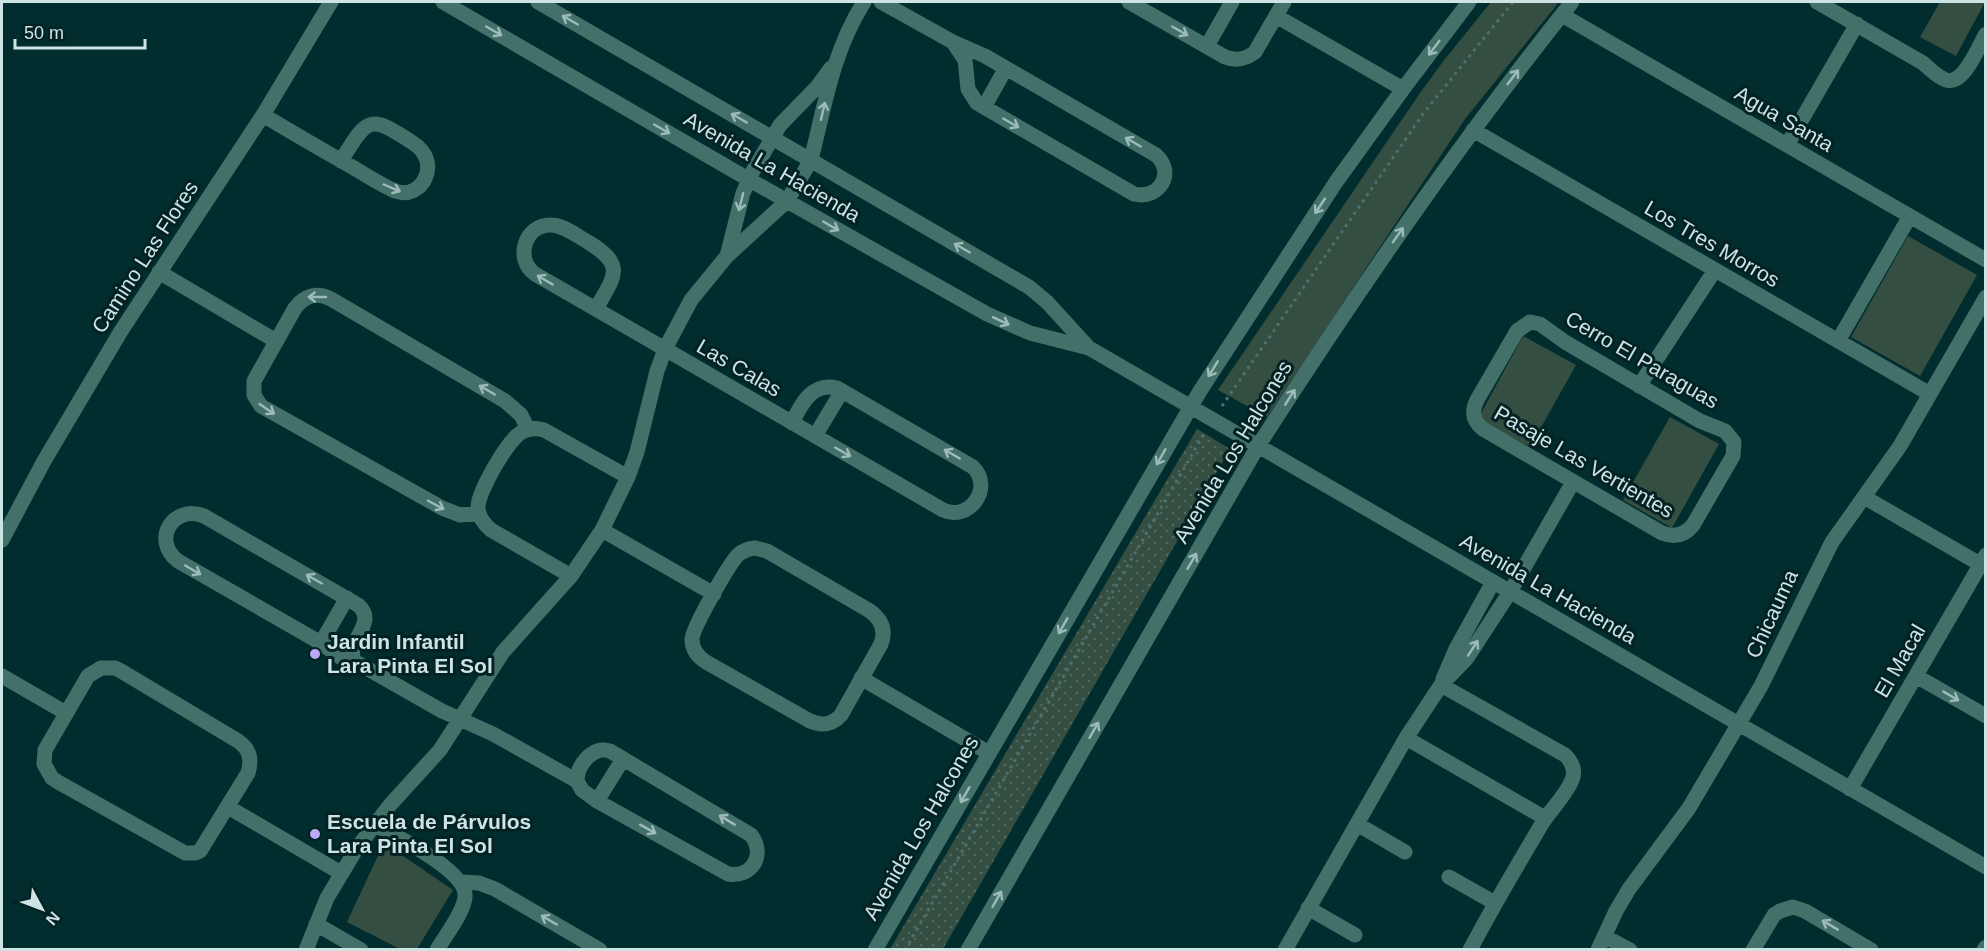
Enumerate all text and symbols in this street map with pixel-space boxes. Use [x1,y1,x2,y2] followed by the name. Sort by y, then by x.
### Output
[15,12,146,50] scale bar
[562,14,580,25] one-way arrow
[24,23,64,43] text: 50 m
[1171,25,1188,37] one-way arrow
[484,26,502,37] one-way arrow
[1427,40,1440,56] one-way arrow
[1507,70,1520,86] one-way arrow
[1731,81,1838,156] street label: Agua Santa
[817,102,829,121] one-way arrow
[680,107,865,227] street label: Avenida La Hacienda
[731,112,748,124] one-way arrow
[1002,117,1019,129] one-way arrow
[653,123,670,135] one-way arrow
[1125,136,1142,148] one-way arrow
[87,177,202,337] street label: Camino Las Flores
[382,183,401,194] one-way arrow
[735,192,746,211] one-way arrow
[1641,196,1784,291] street label: Los Tres Morros
[1314,198,1326,214] one-way arrow
[822,220,839,232] one-way arrow
[1392,227,1404,243] one-way arrow
[954,242,971,254] one-way arrow
[537,273,554,285] one-way arrow
[308,291,327,303] one-way arrow
[1562,306,1723,413] street label: Cerro El Paraguas
[992,316,1010,328] one-way arrow
[693,334,785,401] street label: Las Calas
[1169,356,1296,547] street label: Avenida Los Halcones
[1207,361,1220,378] one-way arrow
[479,384,496,396] one-way arrow
[1283,388,1296,405] one-way arrow
[1491,401,1678,522] street label: Pasaje Las Vertientes
[258,403,275,415] one-way arrow
[834,446,851,458] one-way arrow
[943,448,961,459] one-way arrow
[1154,448,1166,465] one-way arrow
[427,499,444,511] one-way arrow
[1456,529,1641,649] street label: Avenida La Hacienda
[1186,553,1198,570] one-way arrow
[184,564,201,576] one-way arrow
[1741,566,1802,661] street label: Chicauma
[306,573,323,585] one-way arrow
[1057,617,1069,634] one-way arrow
[1869,620,1930,701] street label: El Macal
[327,630,493,677] place label: Jardin Infantil Lara Pinta El Sol
[1468,640,1480,657] one-way arrow
[308,647,322,661] marker: Jardin Infantil Lara Pinta El Sol
[1942,690,1959,702] one-way arrow
[1089,722,1101,739] one-way arrow
[858,732,983,924] street label: Avenida Los Halcones
[959,785,970,803] one-way arrow
[327,810,531,857] place label: Escuela de Párvulos Lara Pinta El Sol
[719,814,736,826] one-way arrow
[639,824,656,836] one-way arrow
[308,827,322,841] marker: Escuela de Párvulos Lara Pinta El Sol
[12,879,72,939] north arrow
[991,891,1003,908] one-way arrow
[43,909,63,928] text: N
[541,914,558,926] one-way arrow
[1822,919,1839,931] one-way arrow

